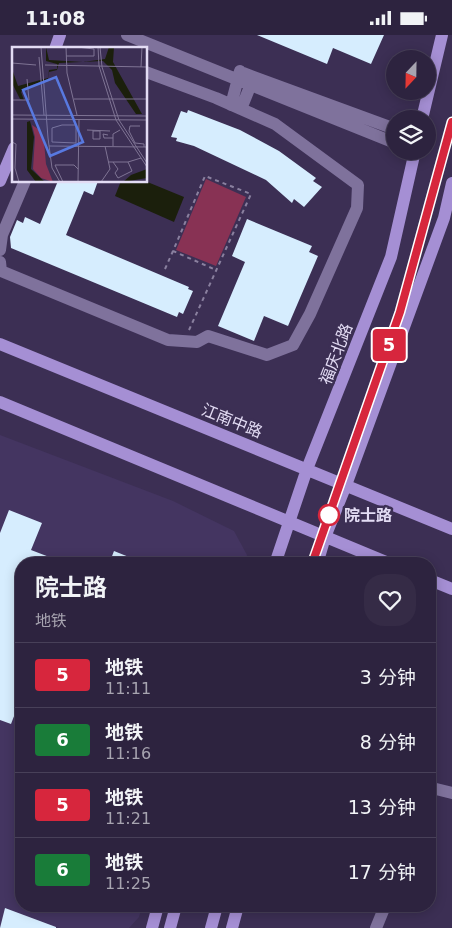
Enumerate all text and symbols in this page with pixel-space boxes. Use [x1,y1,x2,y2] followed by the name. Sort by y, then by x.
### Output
[25,7,85,29] text: 11:08
[12,47,148,183] inset map
[386,50,436,100] north arrow
[386,50,436,160] map controls
[386,110,436,160] button: layers
[316,321,356,387] street label: 福庆北路
[373,329,405,361] line badge: 5
[383,334,395,355] text: 5
[199,400,265,442] street label: 江南中路
[318,504,340,526] marker: 院士路
[344,506,392,525] place label: 院士路
[35,574,107,602] text: 院士路
[364,574,416,626] button: heart
[35,611,67,630] text: 地铁
[105,656,143,678] text: 地铁
[56,664,69,685] text: 5
[360,666,416,688] text: 3 分钟
[105,679,151,698] text: 11:11
[105,721,143,743] text: 地铁
[56,729,69,750] text: 6
[360,731,416,753] text: 8 分钟
[105,744,151,763] text: 11:16
[105,786,143,808] text: 地铁
[56,794,69,815] text: 5
[348,796,416,818] text: 13 分钟
[105,809,151,828] text: 11:21
[105,851,143,873] text: 地铁
[56,859,69,880] text: 6
[348,861,416,883] text: 17 分钟
[105,874,151,893] text: 11:25

